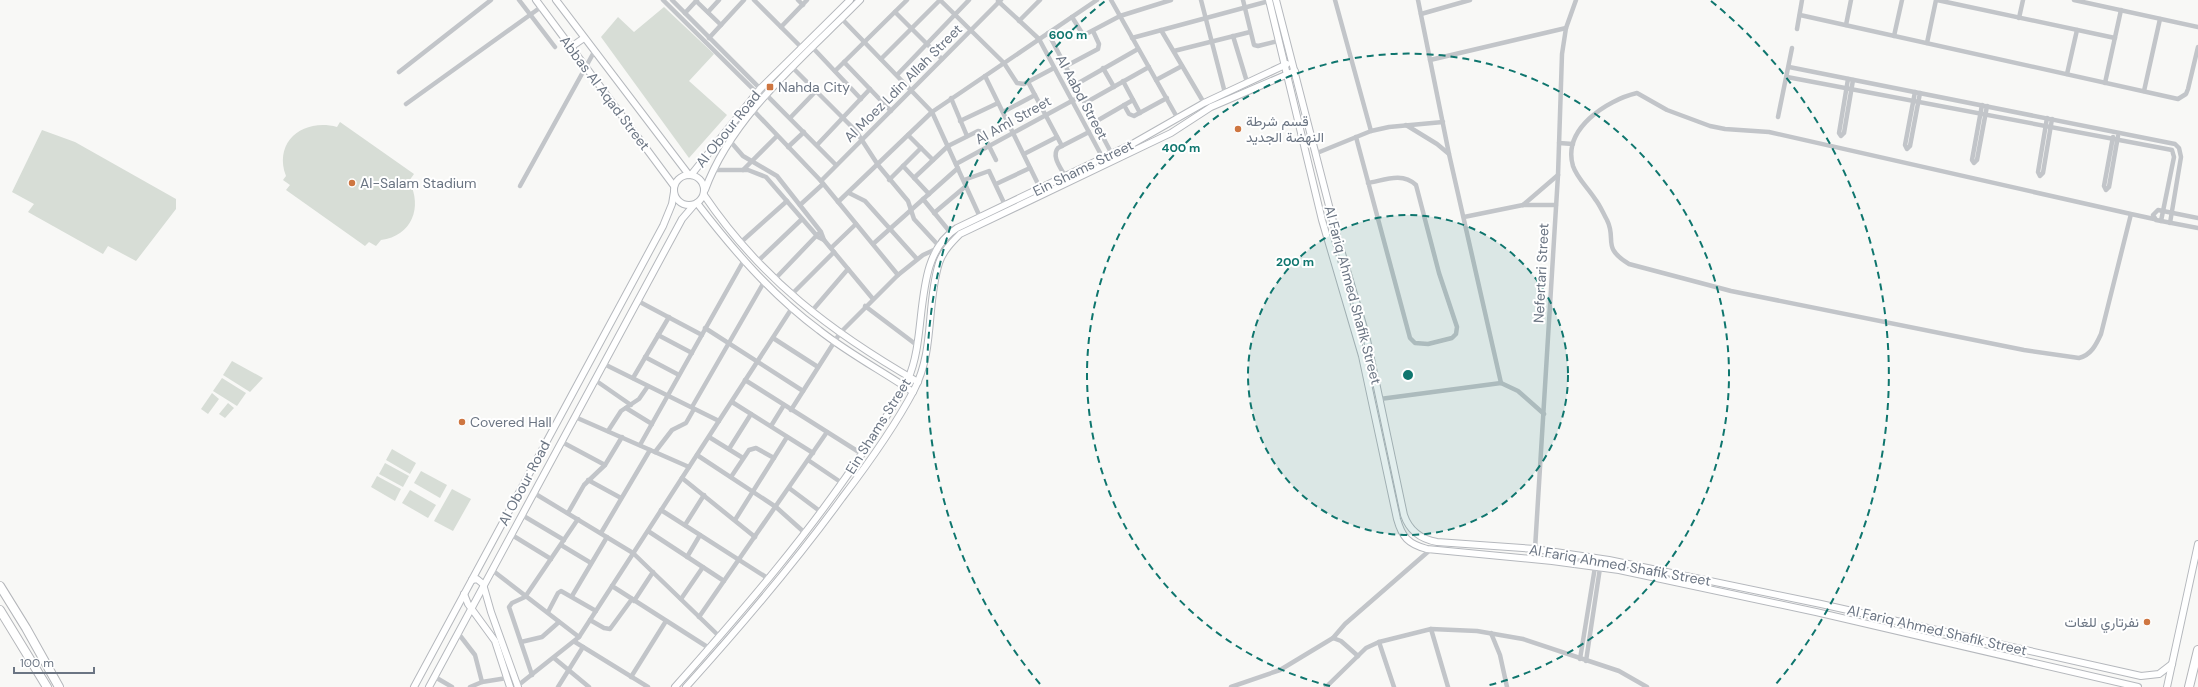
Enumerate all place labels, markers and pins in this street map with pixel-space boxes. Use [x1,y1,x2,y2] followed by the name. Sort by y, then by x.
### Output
[778,78,850,96] place label: Nahda City
[765,82,775,92] marker: Nahda City
[1246,112,1324,146] place label: قسم شرطة النهضة الجديد
[1233,124,1243,134] marker: قسم شرطة النهضة الجديد
[360,174,477,192] place label: Al-Salam Stadium
[347,178,357,188] marker: Al-Salam Stadium
[1401,368,1415,382] centre of rings
[470,413,552,431] place label: Covered Hall
[457,417,467,427] marker: Covered Hall
[2064,613,2139,634] place label: نفرتاري للغات
[2142,617,2152,627] marker: نفرتاري للغات

